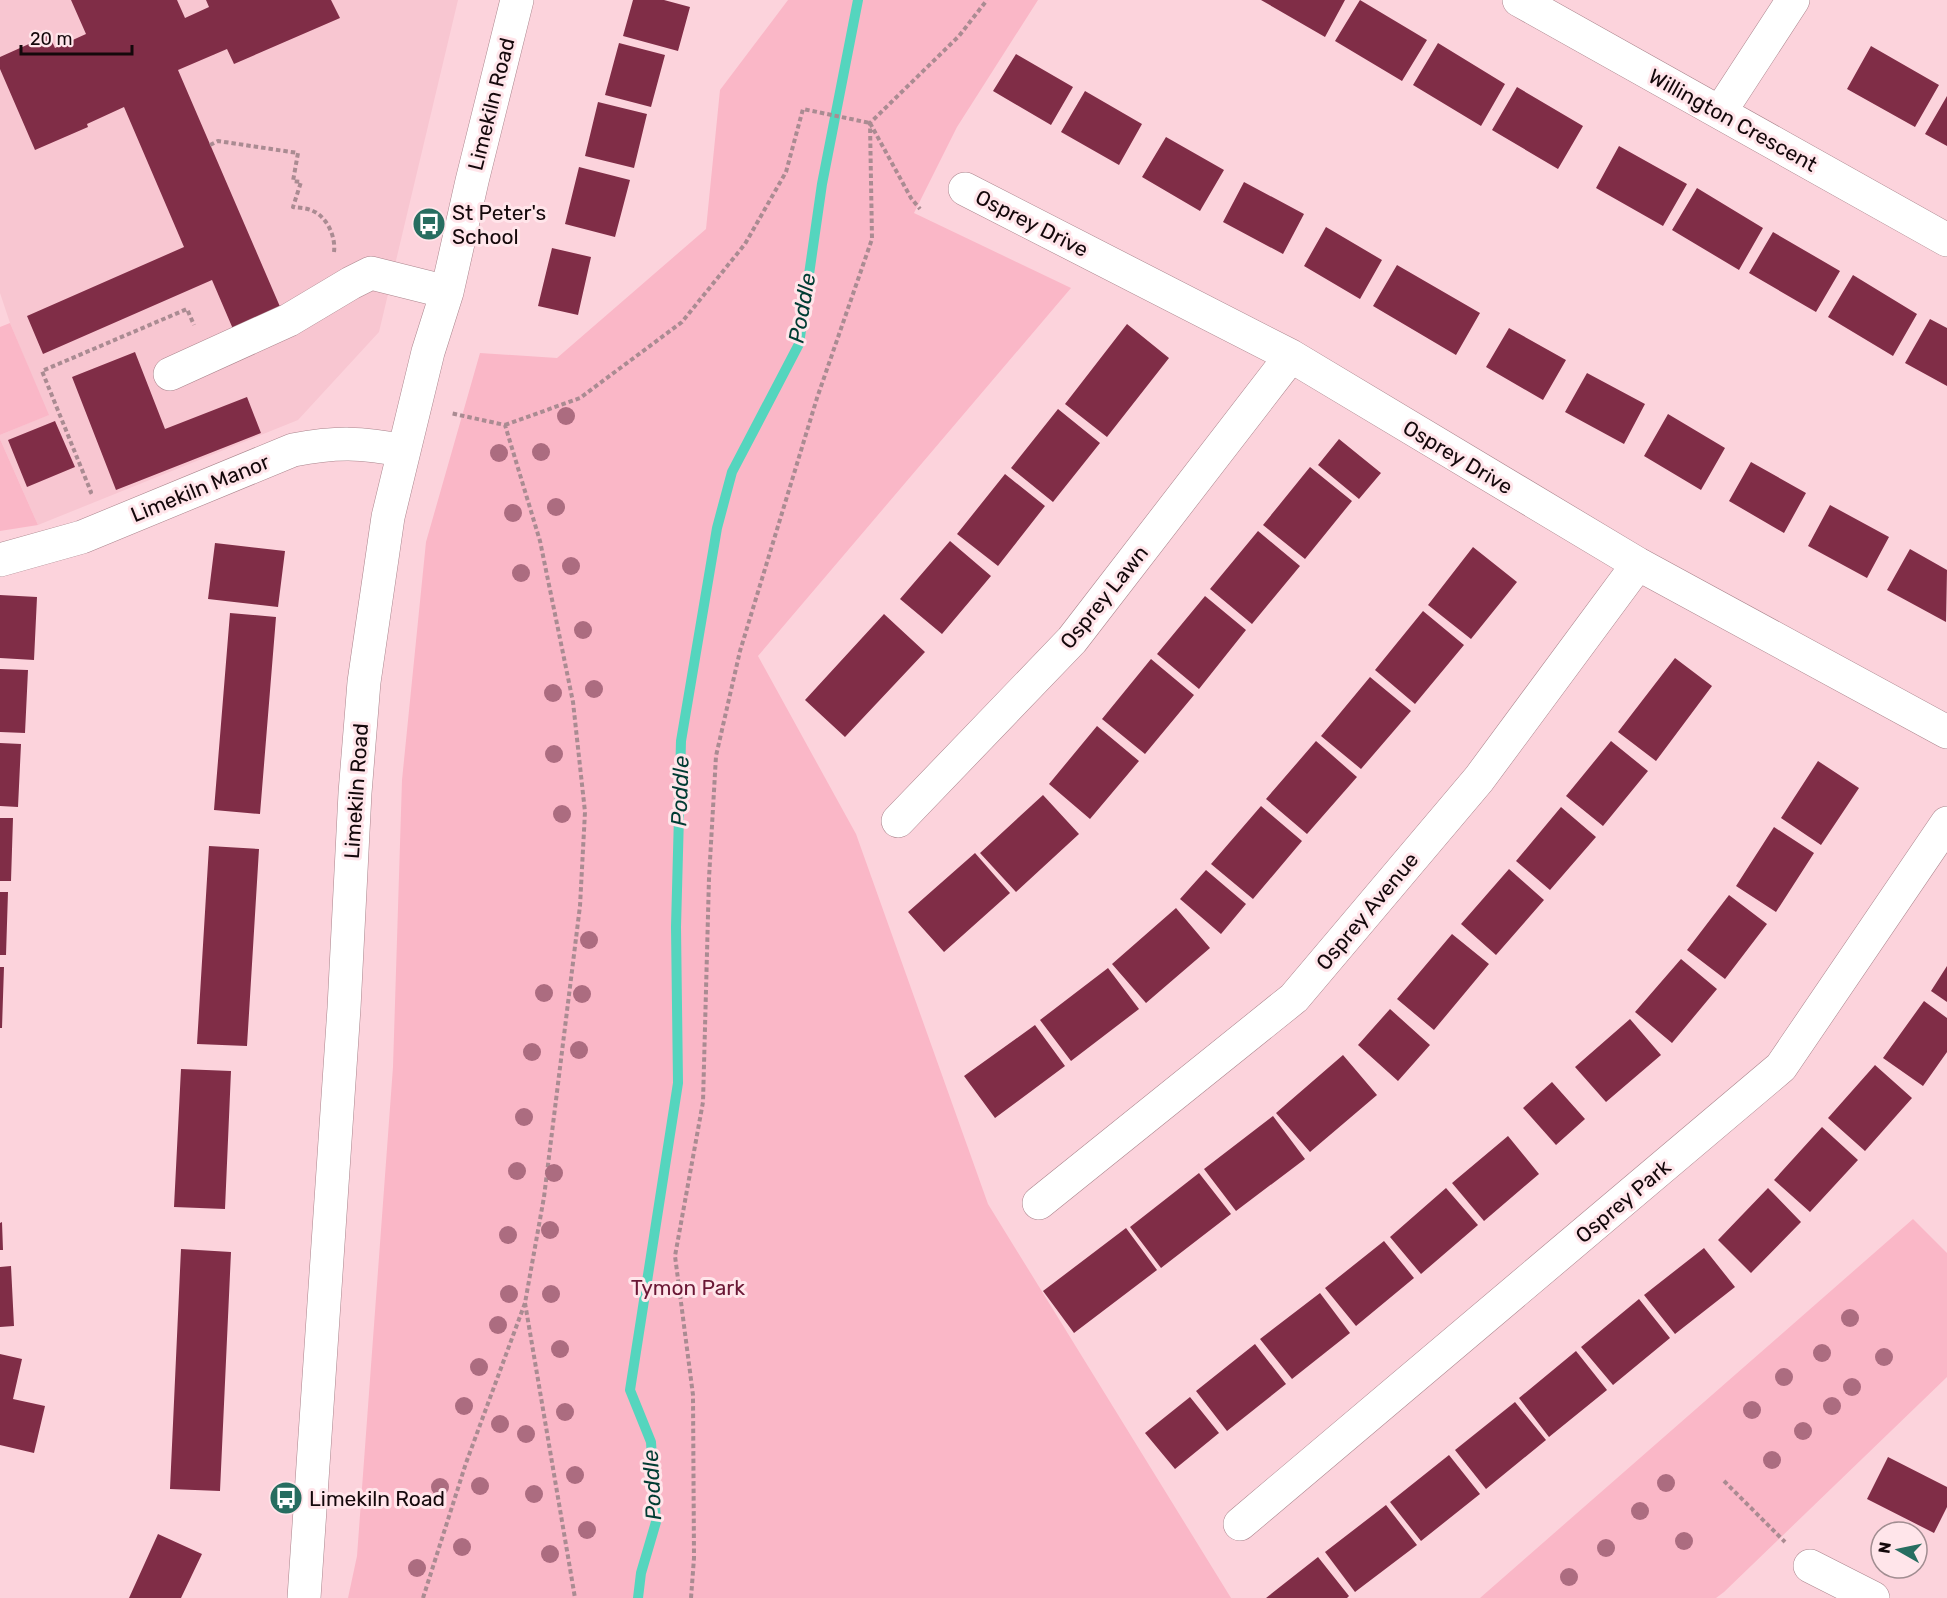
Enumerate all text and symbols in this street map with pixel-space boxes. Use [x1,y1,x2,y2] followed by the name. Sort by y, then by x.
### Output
[21,18,132,56] scale bar
[30,28,72,50] text: 20 m
[462,35,520,173] street label: Limekiln Road
[1644,63,1822,177] street label: Willington Crescent
[971,184,1093,262] street label: Osprey Drive
[452,200,546,249] place label: St Peter's School
[411,206,447,242] bus stop icon: St Peter's School
[783,271,821,345] water label: Poddle
[1399,415,1517,499] street label: Osprey Drive
[127,449,273,527] street label: Limekiln Manor
[1055,540,1153,654] street label: Osprey Lawn
[339,722,373,860] street label: Limekiln Road
[665,755,695,827] water label: Poddle
[1311,847,1423,975] street label: Osprey Avenue
[1570,1154,1676,1248] street label: Osprey Park
[631,1275,745,1300] park label: Tymon Park
[637,1449,667,1521] water label: Poddle
[268,1480,304,1516] bus stop icon: Limekiln Road
[309,1486,445,1511] place label: Limekiln Road
[1869,1520,1929,1580] north arrow
[1874,1541,1895,1555] text: N

